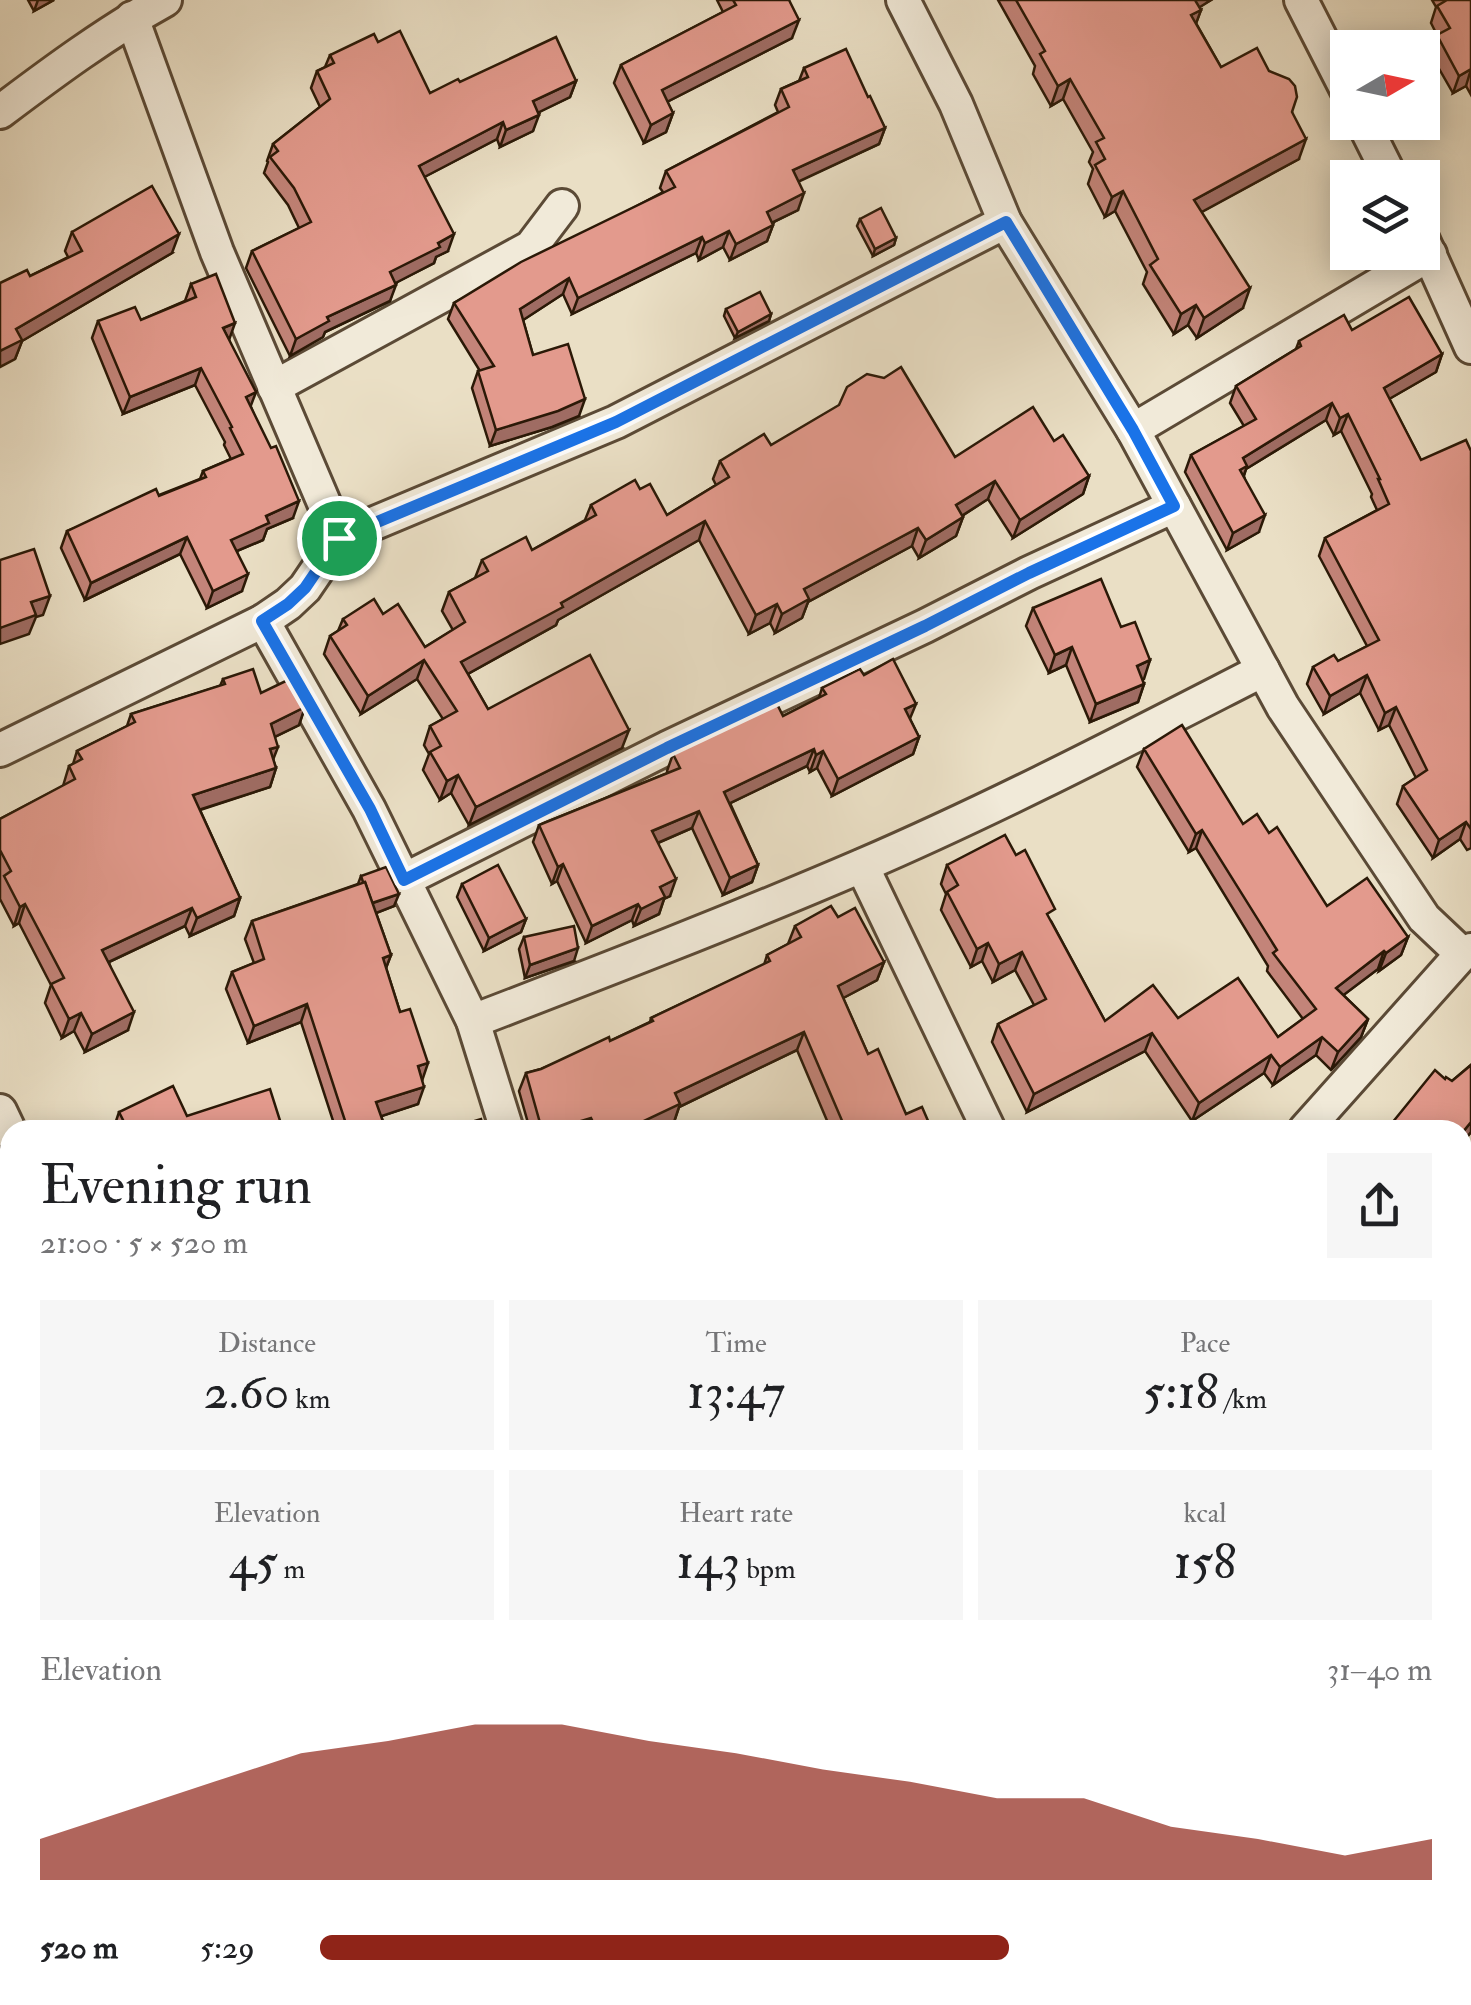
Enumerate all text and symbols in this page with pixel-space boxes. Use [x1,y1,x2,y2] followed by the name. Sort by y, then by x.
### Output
[1330,30,1440,140] north arrow
[1330,30,1440,270] map controls
[1330,160,1440,270] button: layers
[297,496,382,581] pin
[312,511,367,566] icon: arrive
[40,1151,312,1220] text: Evening run
[1327,1153,1432,1258] button: share
[40,1223,248,1263] text: 21:00 · 5 × 520 m
[218,1326,316,1361] text: Distance
[705,1326,767,1361] text: Time
[1180,1326,1230,1361] text: Pace
[204,1361,289,1424] text: 2.60
[687,1361,785,1424] text: 13:47
[1143,1361,1219,1424] text: 5:18
[289,1382,330,1417] text: km
[1219,1382,1267,1417] text: /km
[214,1496,320,1531] text: Elevation
[679,1496,793,1531] text: Heart rate
[1184,1496,1226,1531] text: kcal
[229,1531,278,1594] text: 45
[676,1531,740,1594] text: 143
[1173,1531,1237,1594] text: 158
[278,1552,305,1587] text: m
[740,1552,796,1587] text: bpm
[40,1650,162,1690] text: Elevation
[1327,1650,1432,1690] text: 31–40 m
[40,1928,118,1968] text: 520 m
[200,1928,255,1968] text: 5:29

